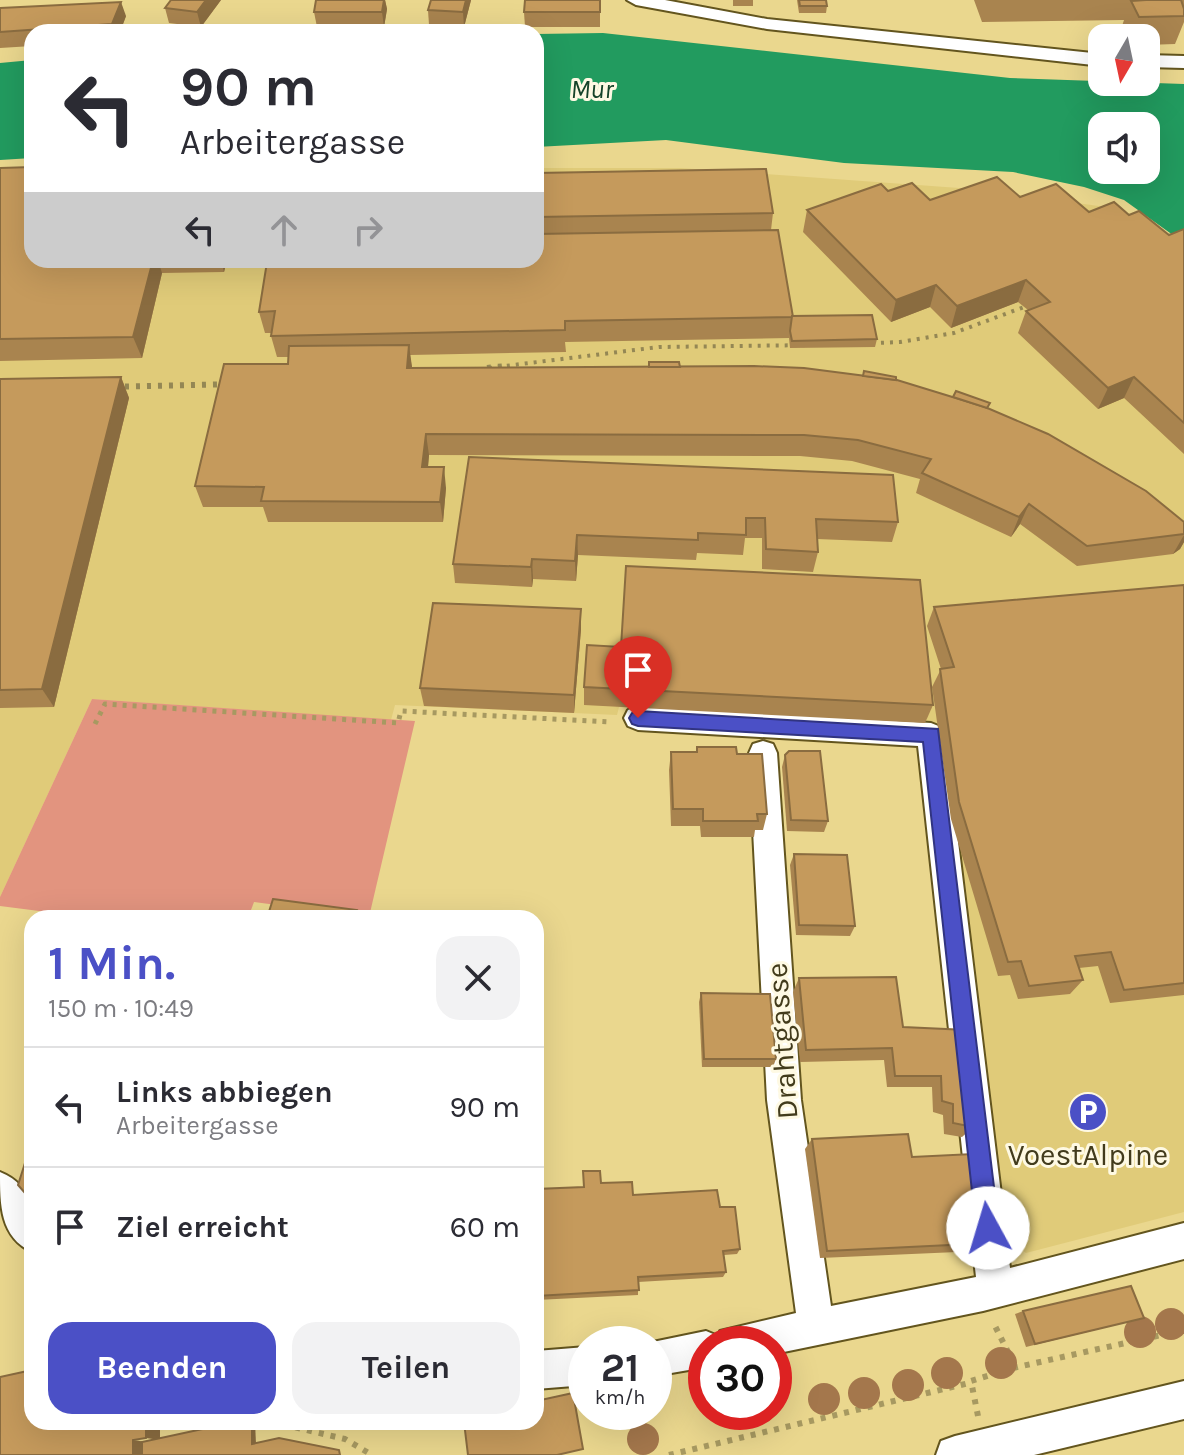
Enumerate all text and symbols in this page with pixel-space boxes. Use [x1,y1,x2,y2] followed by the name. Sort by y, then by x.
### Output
[1088,24,1160,96] north arrow
[1088,24,1160,184] map controls
[180,54,317,119] text: 90 m
[48,56,152,160] icon: left
[571,74,615,105] water label: Mur
[1088,112,1160,184] button: sound
[180,121,405,163] text: Arbeitergasse
[178,208,222,252] icon: left
[262,208,306,252] icon: ahead
[346,208,390,252] icon: right
[604,636,672,718] pin
[616,648,660,692] icon: arrive
[48,935,175,991] text: 1 Min.
[436,936,520,1020] button: close
[759,961,805,1121] street label: Drahtgasse
[48,993,194,1024] text: 150 m · 10:49
[116,1074,333,1110] text: Links abbiegen
[48,1085,92,1129] icon: left
[450,1089,520,1125] text: 90 m
[1067,1091,1109,1133] parking icon: VoestAlpine
[116,1110,279,1141] text: Arbeitergasse
[1008,1137,1168,1173] place label: VoestAlpine
[946,1186,1030,1270] position arrow
[48,1205,92,1249] icon: arrive
[116,1209,289,1245] text: Ziel erreicht
[450,1209,520,1245] text: 60 m
[48,1322,276,1414] button: Beenden
[292,1322,520,1414] button: Teilen
[688,1326,792,1430] speed limit sign: 30
[601,1344,639,1391] text: 21
[595,1386,645,1409] text: km/h

